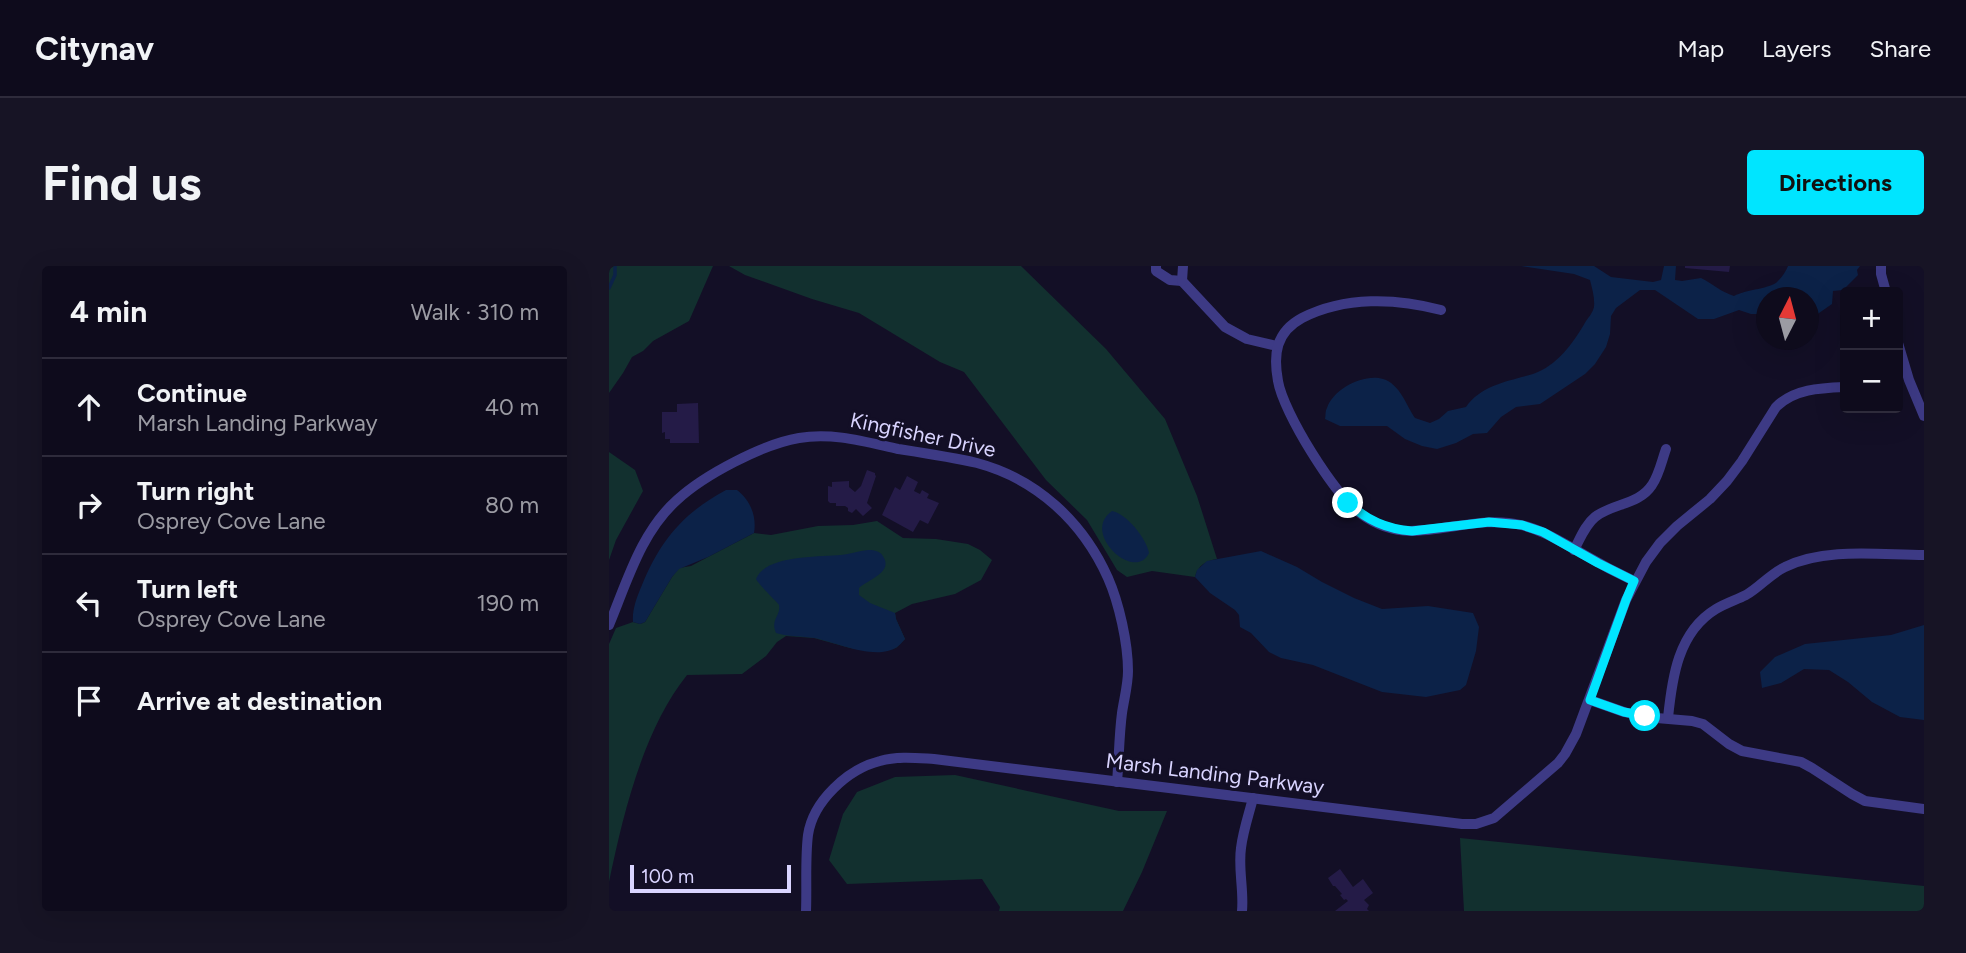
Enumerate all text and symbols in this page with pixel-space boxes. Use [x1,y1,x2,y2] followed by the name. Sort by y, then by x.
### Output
[35,29,154,68] text: Citynav
[1677,34,1724,63] text: Map
[1762,34,1831,63] text: Layers
[1869,34,1931,63] text: Share
[1747,150,1924,215] button: Directions
[42,153,201,212] text: Find us
[1756,287,1819,350] north arrow
[1840,287,1903,413] map controls
[1840,287,1903,350] button: +
[70,293,147,330] text: 4 min
[411,298,539,326] text: Walk · 310 m
[1840,350,1903,413] button: −
[137,377,247,409] text: Continue
[70,388,108,426] icon: ahead
[485,393,539,421] text: 40 m
[848,407,998,462] street label: Kingfisher Drive
[137,409,378,437] text: Marsh Landing Parkway
[137,475,254,507] text: Turn right
[70,486,108,524] icon: right
[1332,487,1363,518] route end
[485,491,539,519] text: 80 m
[137,507,326,535] text: Osprey Cove Lane
[137,573,238,605] text: Turn left
[70,584,108,622] icon: left
[476,589,539,617] text: 190 m
[137,605,326,633] text: Osprey Cove Lane
[70,682,108,720] icon: arrive
[137,685,382,717] text: Arrive at destination
[1629,700,1660,731] route start
[1104,748,1326,799] street label: Marsh Landing Parkway
[630,862,791,894] scale bar
[641,865,694,888] text: 100 m

